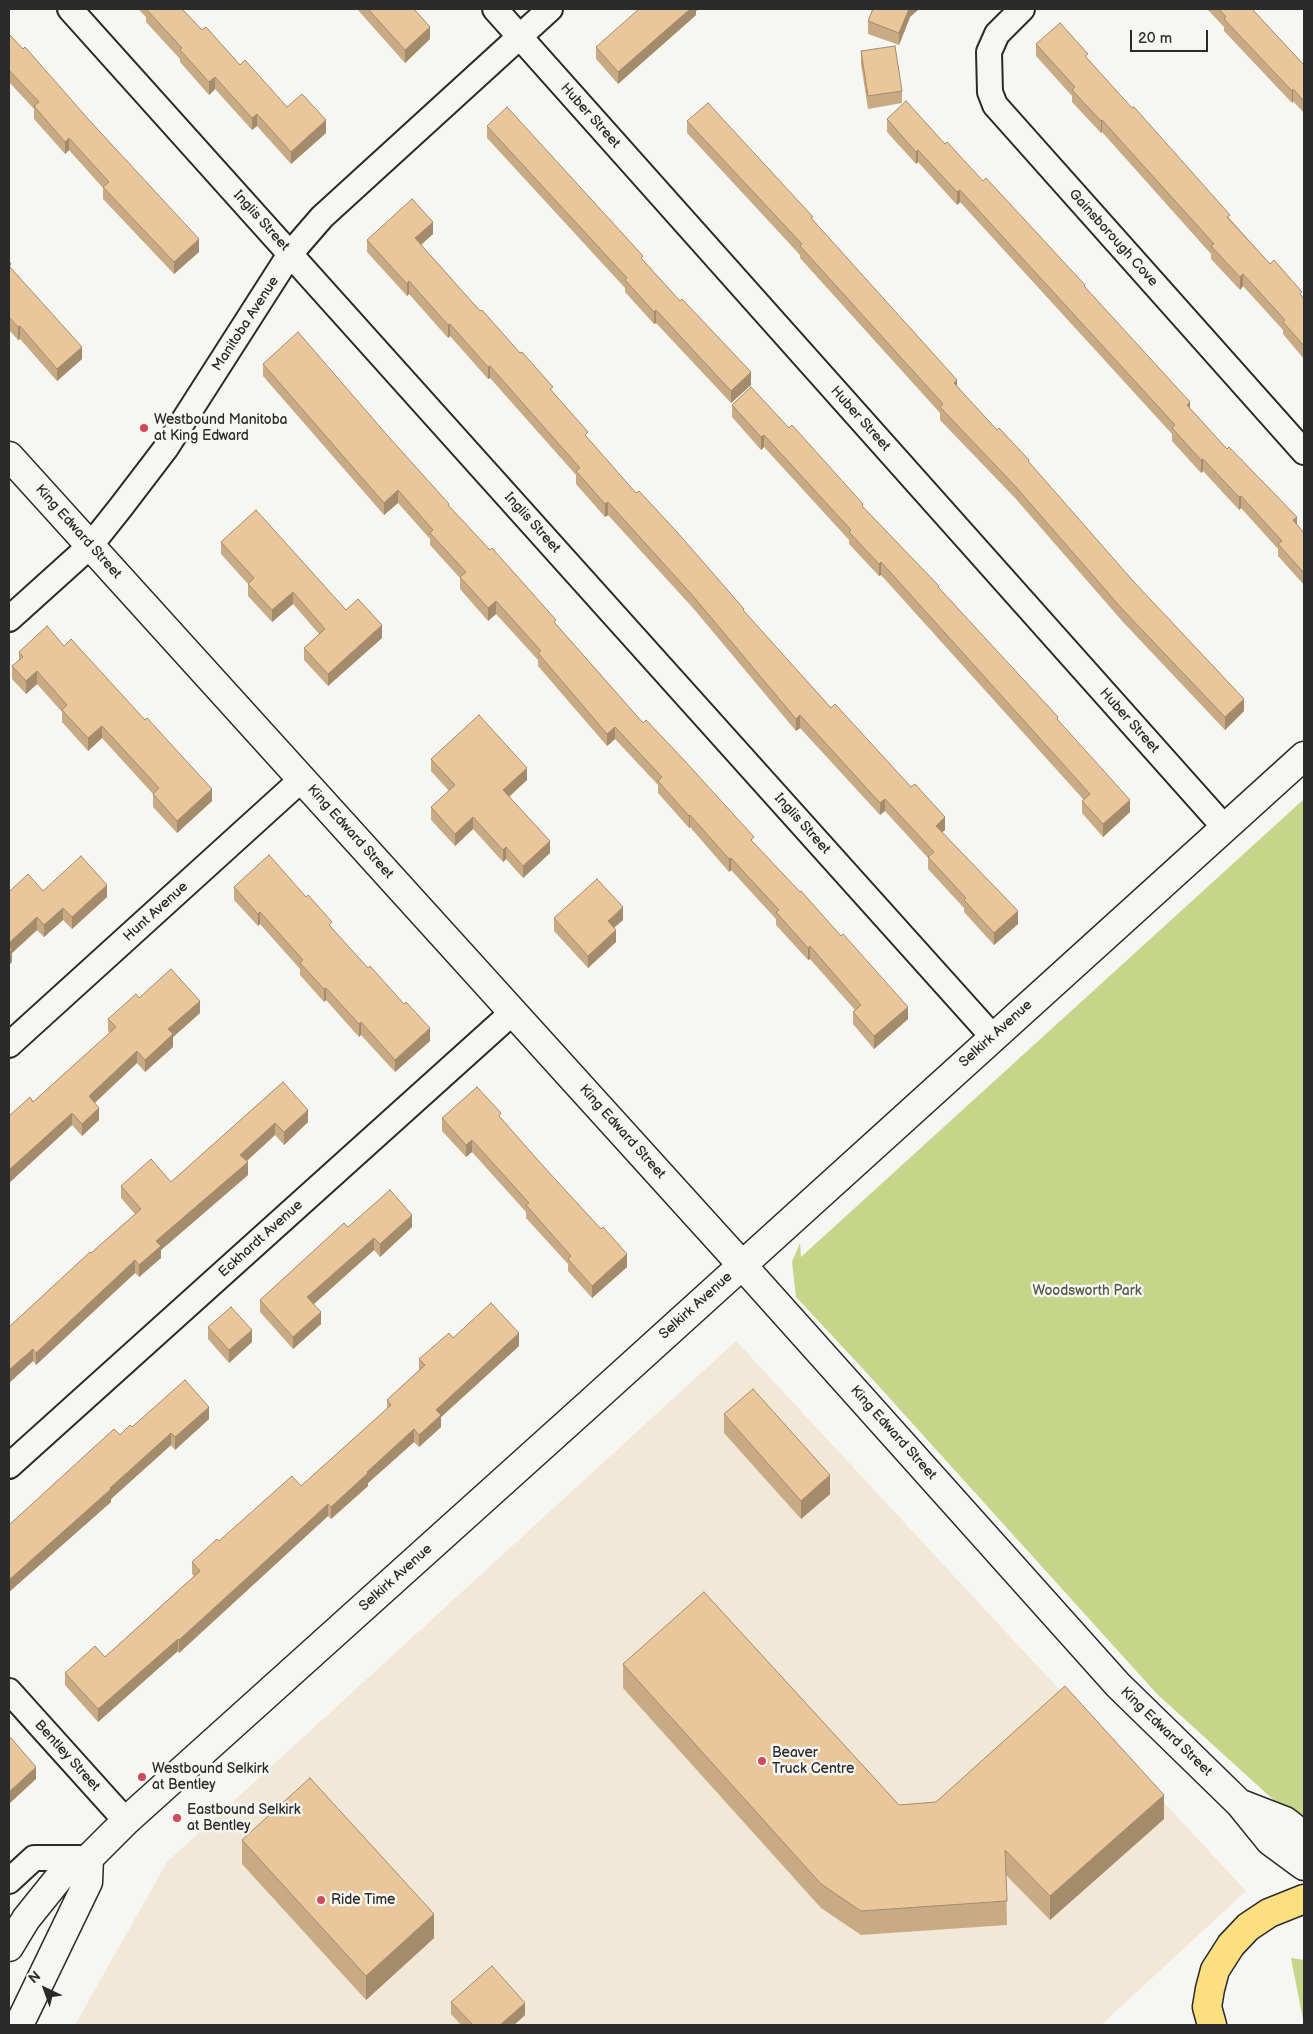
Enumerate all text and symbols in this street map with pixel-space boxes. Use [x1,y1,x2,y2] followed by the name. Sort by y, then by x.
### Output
[1133,20,1210,52] scale bar
[1138,29,1172,48] text: 20 m
[556,80,624,152] street label: Huber Street
[1065,186,1161,290] street label: Gainsborough Cove
[229,187,293,255] street label: Inglis Street
[209,273,283,375] street label: Manitoba Avenue
[826,383,894,455] street label: Huber Street
[154,412,288,444] place label: Westbound Manitoba at King Edward
[138,422,150,434] marker: Westbound Manitoba at King Edward
[31,481,125,583] street label: King Edward Street
[500,489,564,557] street label: Inglis Street
[1095,685,1163,757] street label: Huber Street
[303,781,397,883] street label: King Edward Street
[770,790,834,858] street label: Inglis Street
[120,879,192,945] street label: Hunt Avenue
[956,997,1036,1071] street label: Selkirk Avenue
[575,1081,669,1183] street label: King Edward Street
[216,1197,306,1281] street label: Eckhardt Avenue
[656,1269,736,1343] street label: Selkirk Avenue
[1032,1283,1142,1299] park label: Woodsworth Park
[846,1382,940,1484] street label: King Edward Street
[356,1541,436,1615] street label: Selkirk Avenue
[1117,1684,1215,1780] street label: King Edward Street
[31,1717,103,1795] street label: Bentley Street
[772,1745,854,1778] place label: Beaver Truck Centre
[756,1755,768,1767] marker: Beaver Truck Centre
[152,1761,269,1794] place label: Westbound Selkirk at Bentley
[136,1771,148,1783] marker: Westbound Selkirk at Bentley
[187,1802,301,1834] place label: Eastbound Selkirk at Bentley
[171,1812,183,1824] marker: Eastbound Selkirk at Bentley
[331,1892,395,1908] place label: Ride Time
[315,1894,327,1906] marker: Ride Time
[20,1964,70,2014] north arrow
[25,1968,44,1987] text: N

